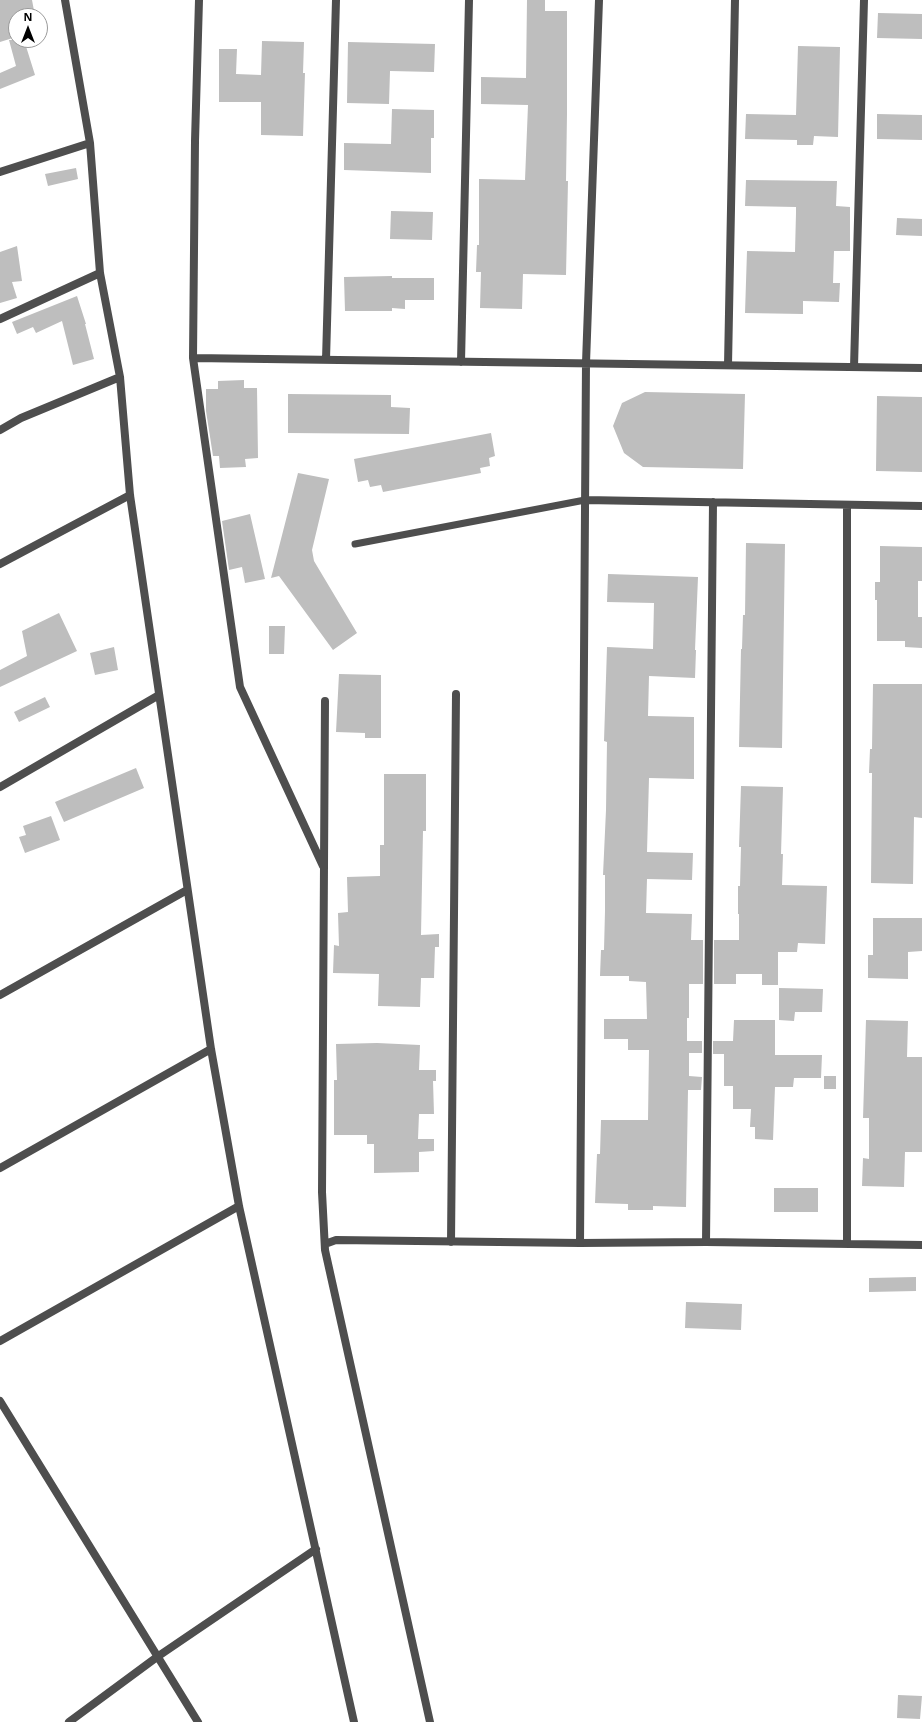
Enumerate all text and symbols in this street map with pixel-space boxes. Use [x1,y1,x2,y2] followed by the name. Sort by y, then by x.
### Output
[8,8,48,48] north arrow
[24,9,32,24] text: N

